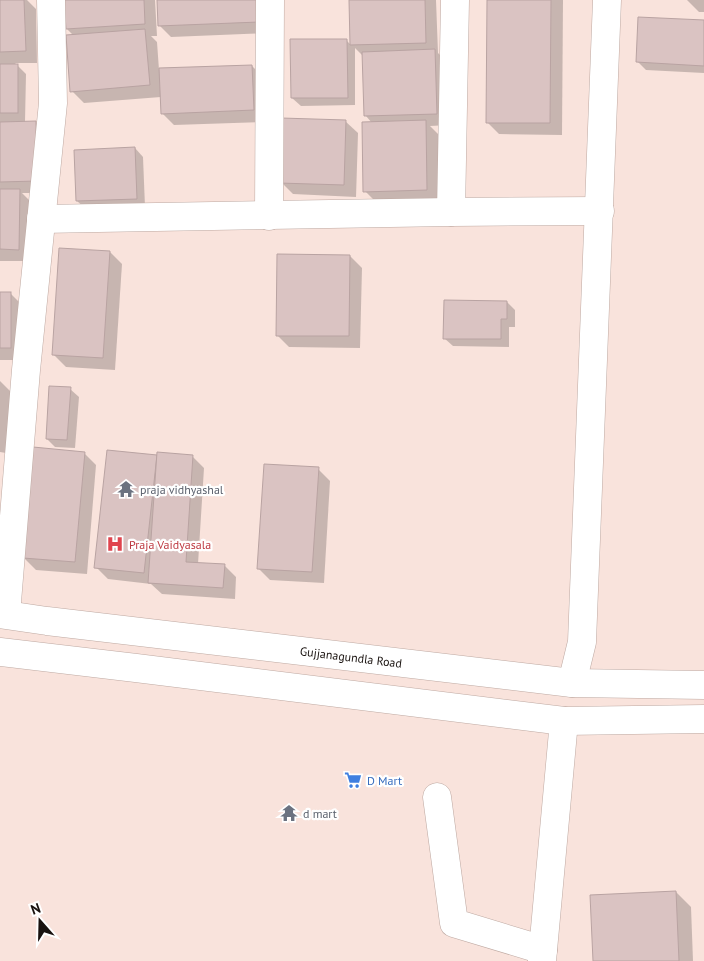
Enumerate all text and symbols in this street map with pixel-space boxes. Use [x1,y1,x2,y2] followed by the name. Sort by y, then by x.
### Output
[116,479,136,499] temple icon: praja vidhyashal
[140,482,224,497] place label: praja vidhyashal
[105,534,125,554] hospital icon: Praja Vaidyasala
[129,537,211,552] place label: Praja Vaidyasala
[299,643,403,671] street label: Gujjanagundla Road
[343,770,363,790] supermarket icon: D Mart
[367,773,402,788] place label: D Mart
[279,803,299,823] temple icon: d mart
[303,806,337,821] place label: d mart
[15,896,65,946] north arrow
[28,899,43,919] text: N

